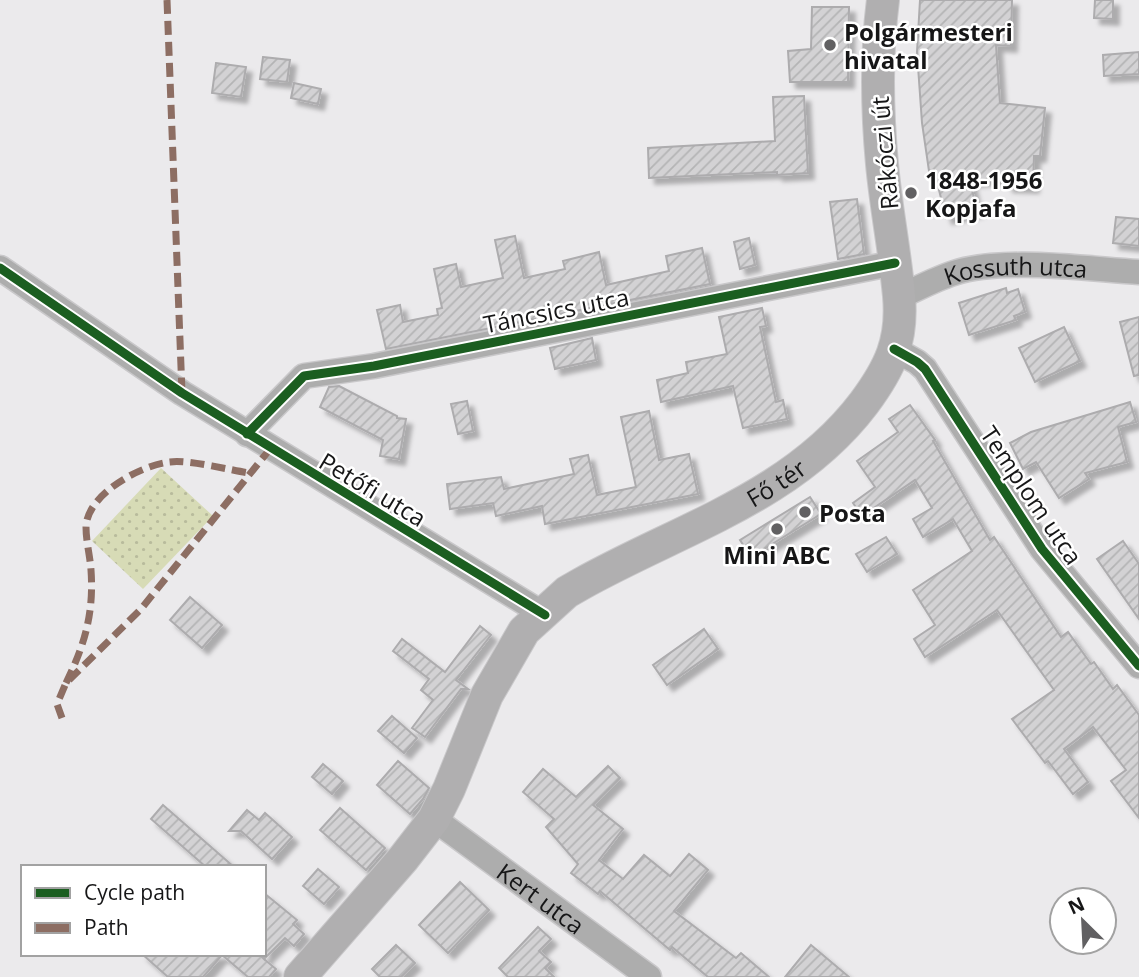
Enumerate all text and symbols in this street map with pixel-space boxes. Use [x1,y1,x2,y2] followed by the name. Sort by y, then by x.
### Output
[844,15,1013,76] place label: Polgármesteri hivatal
[822,37,838,53] marker: Polgármesteri hivatal
[863,95,905,211] street label: Rákóczi út
[925,163,1043,224] place label: 1848-1956 Kopjafa
[903,185,919,201] marker: 1848-1956 Kopjafa
[939,248,1089,292] street label: Kossuth utca
[480,280,632,340] street label: Táncsics utca
[973,419,1091,571] street label: Templom utca
[313,444,433,534] street label: Petőfi utca
[740,451,812,514] street label: Fő tér
[819,496,886,529] place label: Posta
[797,504,813,520] marker: Posta
[769,521,785,537] marker: Mini ABC
[723,538,831,571] place label: Mini ABC
[491,855,592,941] street label: Kert utca
[21,865,266,956] legend
[84,878,185,906] text: Cycle path
[1048,886,1118,956] north arrow
[1064,890,1088,920] text: N
[84,913,129,941] text: Path

